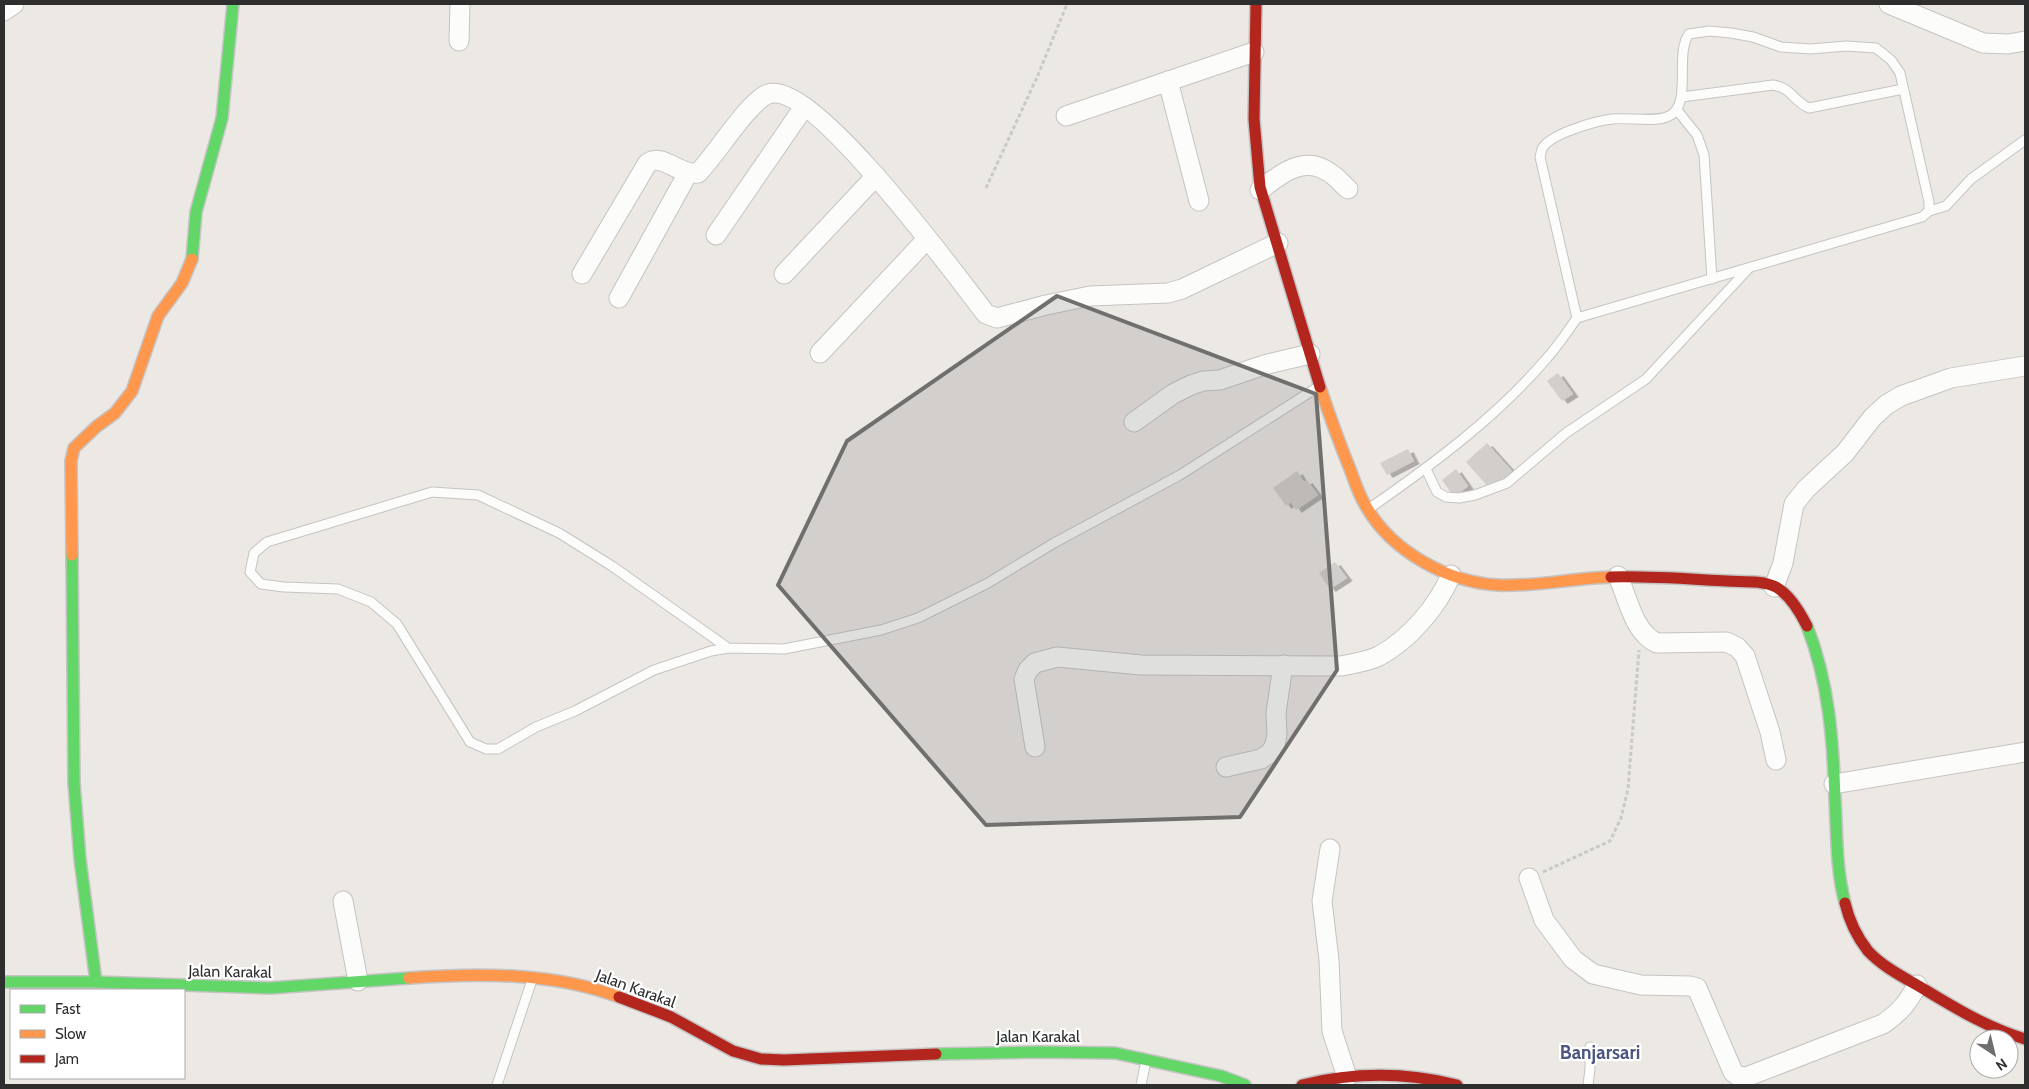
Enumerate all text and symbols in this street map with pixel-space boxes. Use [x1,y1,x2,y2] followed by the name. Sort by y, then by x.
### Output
[187,961,272,982] street label: Jalan Karakal
[592,965,679,1012] street label: Jalan Karakal
[10,989,185,1079] legend
[55,1000,80,1018] text: Fast
[55,1025,86,1043] text: Slow
[995,1027,1080,1046] street label: Jalan Karakal
[1969,1029,2019,1079] north arrow
[1560,1041,1640,1064] district label: Banjarsari
[54,1050,79,1068] text: Jam
[1992,1054,2011,1075] text: N

